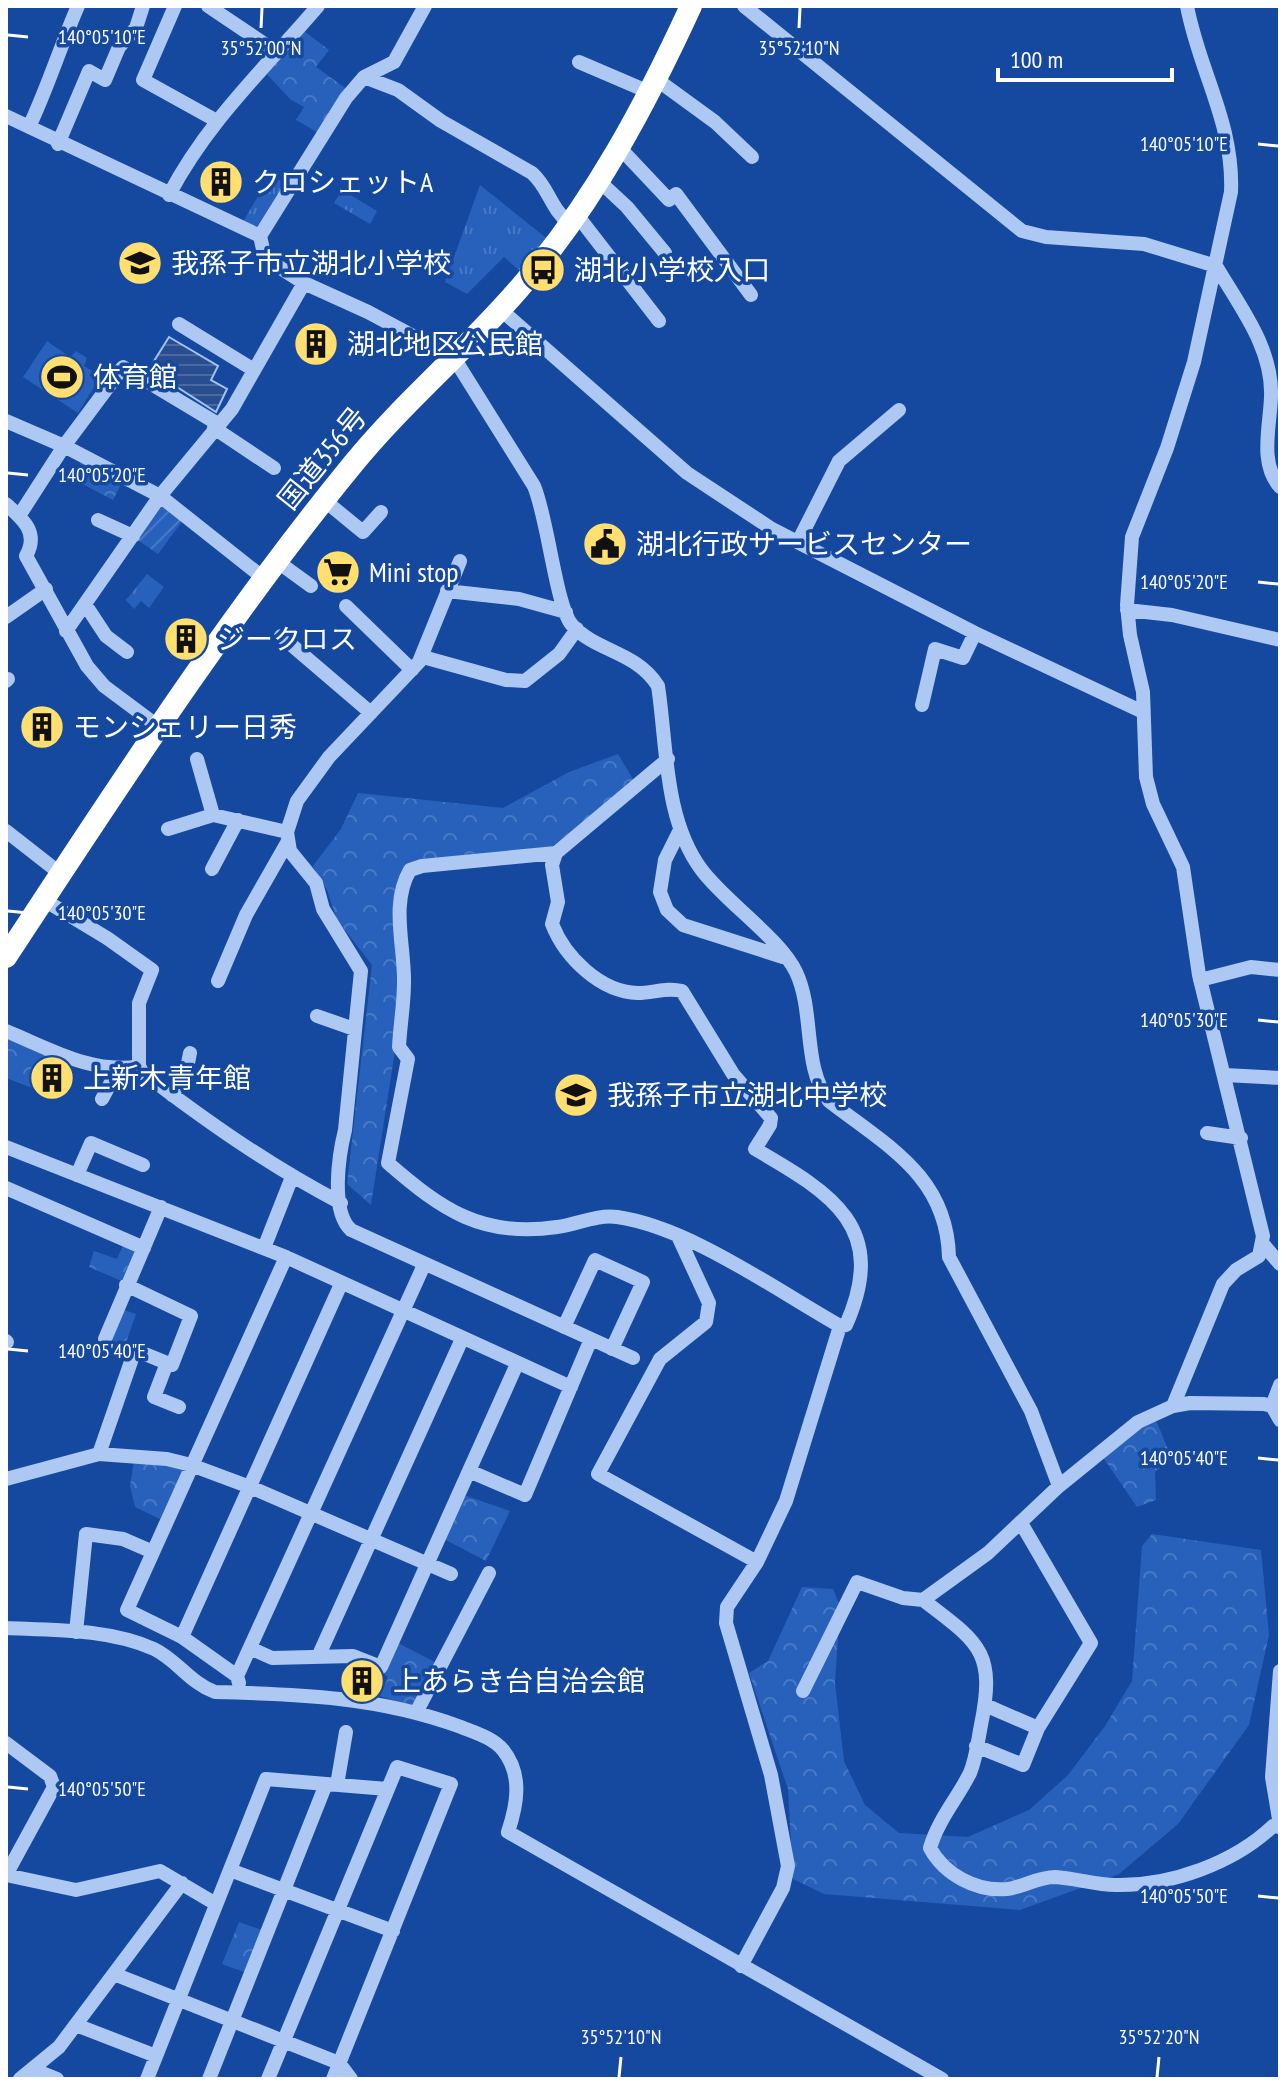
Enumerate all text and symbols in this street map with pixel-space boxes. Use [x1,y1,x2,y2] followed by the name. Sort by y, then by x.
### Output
[58,24,146,50] text: 140°05'10"E
[998,32,1172,82] scale bar
[221,35,301,61] text: 35°52'00"N
[759,35,839,61] text: 35°52'10"N
[1010,44,1063,75] text: 100 m
[1140,131,1228,157] text: 140°05'10"E
[197,158,245,206] building icon: クロシェットA
[252,163,434,200] place label: クロシェットA
[116,239,164,287] school or university icon: 我孫子市立湖北小学校
[171,244,451,281] place label: 我孫子市立湖北小学校
[519,246,567,294] bus stop icon: 湖北小学校入口
[574,251,770,288] place label: 湖北小学校入口
[292,320,340,368] building icon: 湖北地区公民館
[347,325,543,362] place label: 湖北地区公民館
[38,353,86,401] sports icon: 体育館
[93,358,177,395] place label: 体育館
[269,399,374,517] street label: 国道356号
[58,462,146,488] text: 140°05'20"E
[581,520,629,568] public building icon: 湖北行政サービスセンター
[636,525,972,562] place label: 湖北行政サービスセンター
[314,548,362,596] supermarket icon: Mini stop
[369,553,458,590] place label: Mini stop
[1140,569,1228,595] text: 140°05'20"E
[162,615,210,663] building icon: ジークロス
[217,620,357,657] place label: ジークロス
[18,703,66,751] building icon: モンシェリー日秀
[73,708,297,745] place label: モンシェリー日秀
[58,900,146,926] text: 140°05'30"E
[1140,1007,1228,1033] text: 140°05'30"E
[28,1054,76,1102] building icon: 上新木青年館
[83,1059,251,1096] place label: 上新木青年館
[552,1071,600,1119] school or university icon: 我孫子市立湖北中学校
[607,1076,887,1113] place label: 我孫子市立湖北中学校
[58,1338,146,1364] text: 140°05'40"E
[1140,1445,1228,1471] text: 140°05'40"E
[338,1657,386,1705] building icon: 上あらき台自治会館
[393,1662,645,1699] place label: 上あらき台自治会館
[58,1776,146,1802] text: 140°05'50"E
[1140,1883,1228,1909] text: 140°05'50"E
[581,2024,661,2050] text: 35°52'10"N
[1119,2024,1199,2050] text: 35°52'20"N

